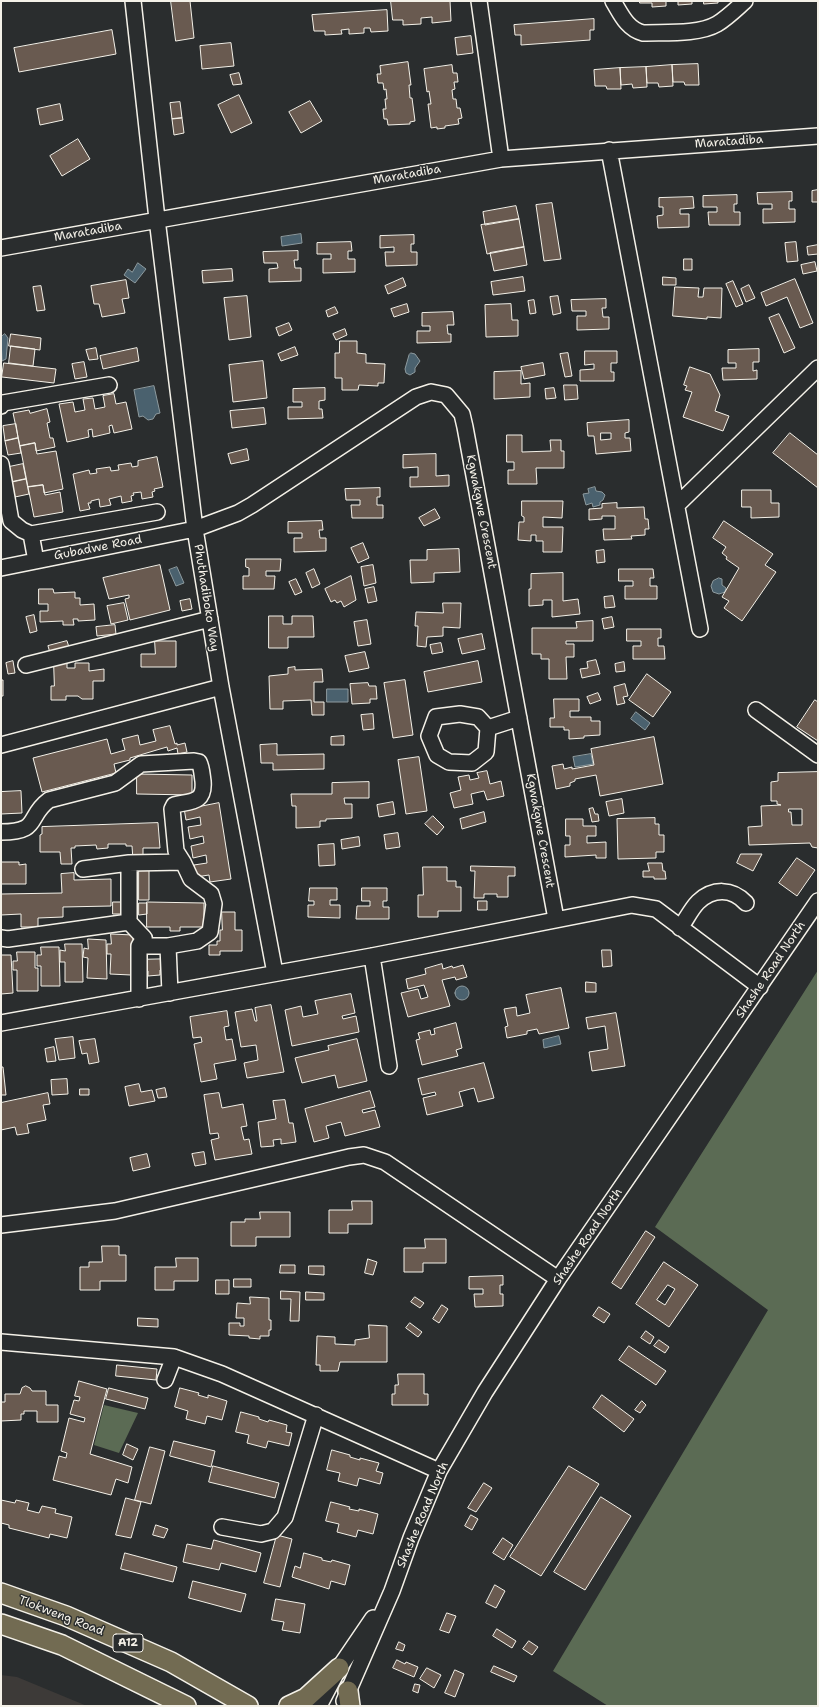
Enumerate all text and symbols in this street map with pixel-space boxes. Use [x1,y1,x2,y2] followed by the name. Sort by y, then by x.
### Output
[694,132,764,152] street label: Maratadiba
[372,162,442,188] street label: Maratadiba
[53,219,123,245] street label: Maratadiba
[463,454,499,570] street label: Kgwakgwe Crescent
[53,532,143,564] street label: Gubadwe Road
[190,543,222,653] street label: Phuthadiboko Way
[523,773,557,889] street label: Kgwakgwe Crescent
[733,919,809,1021] street label: Shashe Road North
[550,1186,626,1288] street label: Shashe Road North
[394,1460,452,1570] street label: Shashe Road North
[16,1593,106,1639] street label: Tlokweng Road
[113,1634,143,1652] road number: A12

